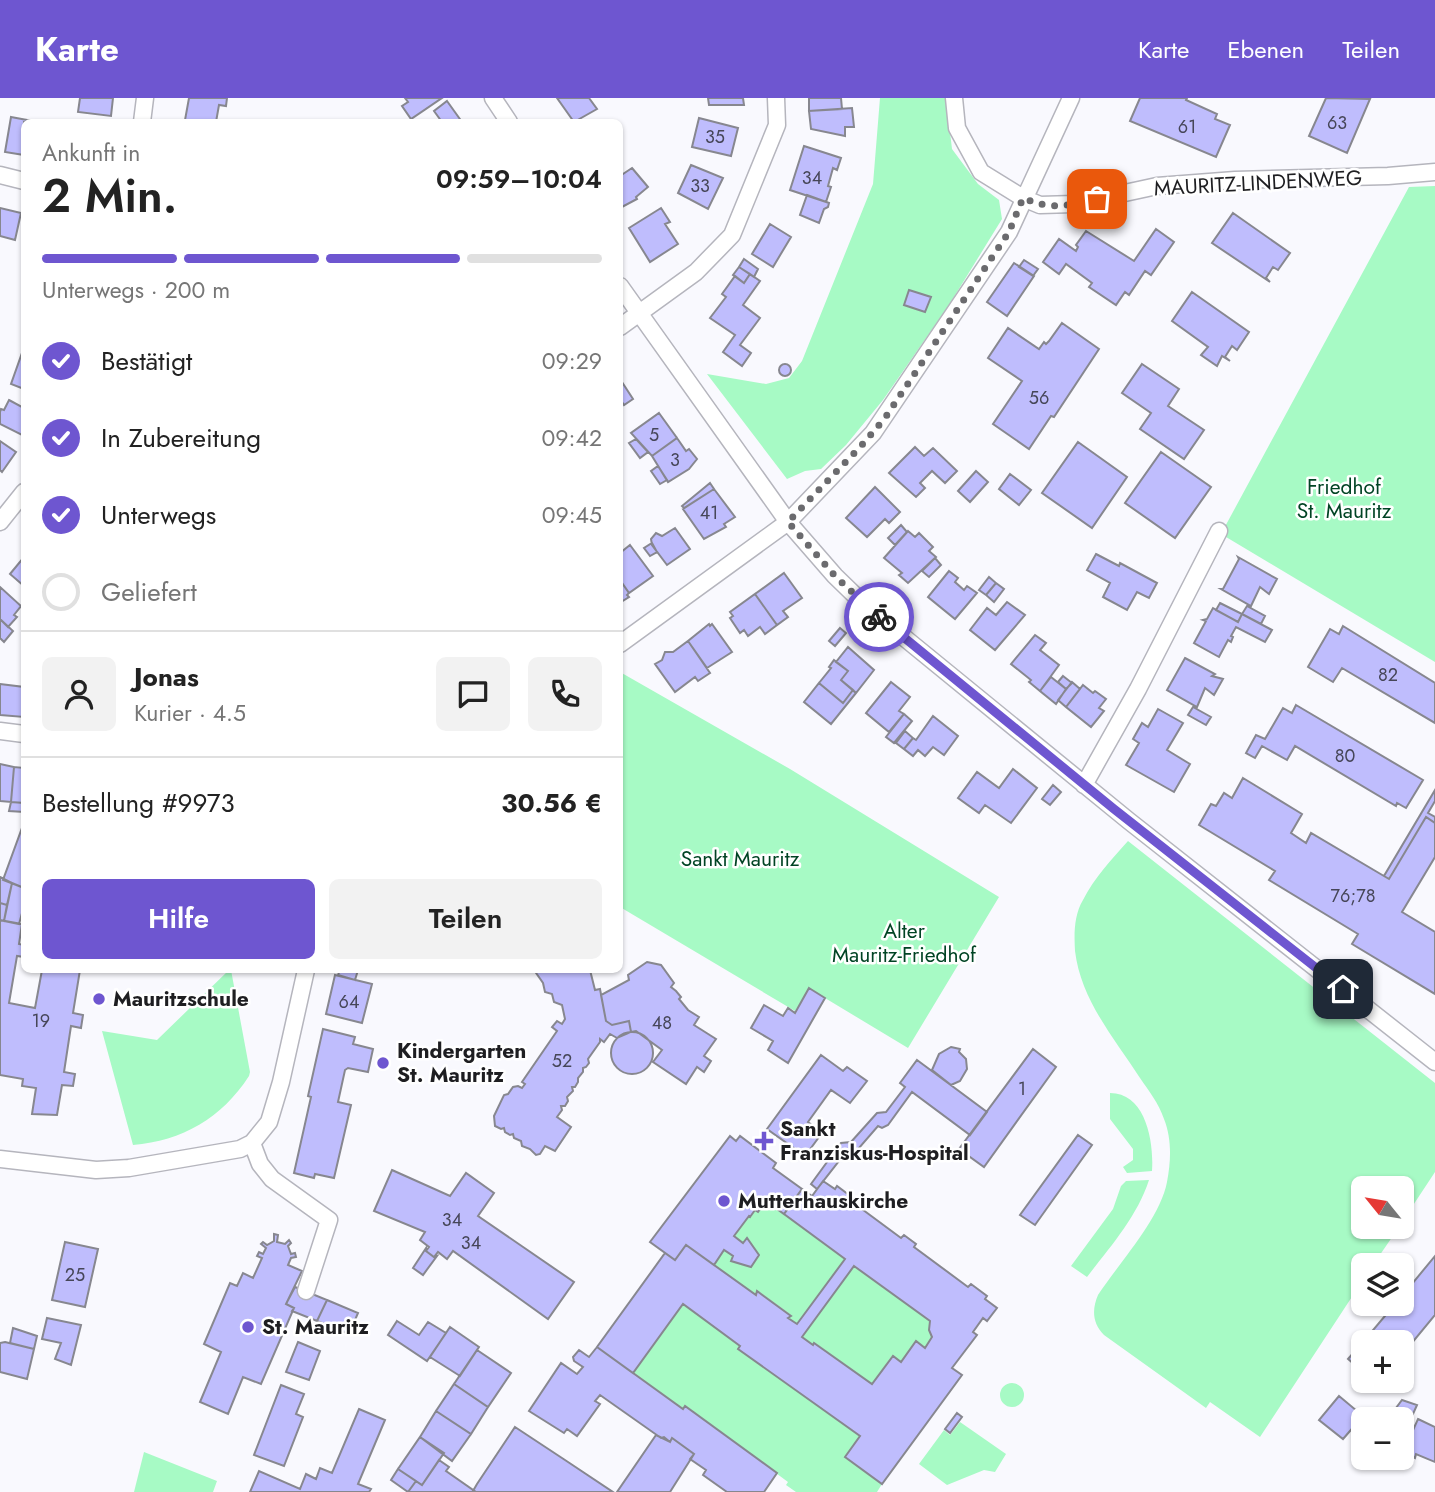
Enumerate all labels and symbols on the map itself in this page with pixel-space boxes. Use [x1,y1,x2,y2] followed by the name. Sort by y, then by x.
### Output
[1327,110,1347,136] house number: 63
[1178,114,1196,140] house number: 61
[705,124,725,150] house number: 35
[1153,163,1363,203] street label: MAURITZ-LINDENWEG
[802,165,822,191] house number: 34
[1067,169,1127,229] pin
[690,173,710,199] house number: 33
[1029,385,1049,411] house number: 56
[649,422,659,448] house number: 5
[670,447,680,473] house number: 3
[1297,472,1392,526] park label: Friedhof St. Mauritz
[700,500,718,526] house number: 41
[844,582,914,652] courier
[1378,662,1398,688] house number: 82
[1335,743,1356,769] house number: 80
[681,844,800,874] park label: Sankt Mauritz
[1330,883,1376,909] house number: 76;78
[832,916,977,970] park label: Alter Mauritz-Friedhof
[1313,959,1373,1019] pin
[113,984,249,1014] place label: Mauritzschule
[339,989,359,1015] house number: 64
[91,991,107,1007] marker: Mauritzschule
[32,1008,50,1034] house number: 19
[652,1010,672,1036] house number: 48
[397,1036,526,1090] place label: Kindergarten St. Mauritz
[552,1048,572,1074] house number: 52
[375,1055,391,1071] marker: Kindergarten St. Mauritz
[1018,1076,1026,1102] house number: 1
[780,1114,969,1168] place label: Sankt Franziskus-Hospital
[754,1131,774,1151] marker: Sankt Franziskus-Hospital
[1351,1176,1414,1239] north arrow
[738,1186,908,1216] place label: Mutterhauskirche
[716,1193,732,1209] marker: Mutterhauskirche
[442,1207,462,1233] house number: 34
[461,1230,481,1256] house number: 34
[65,1262,85,1288] house number: 25
[262,1312,369,1342] place label: St. Mauritz
[240,1319,256,1335] marker: St. Mauritz

